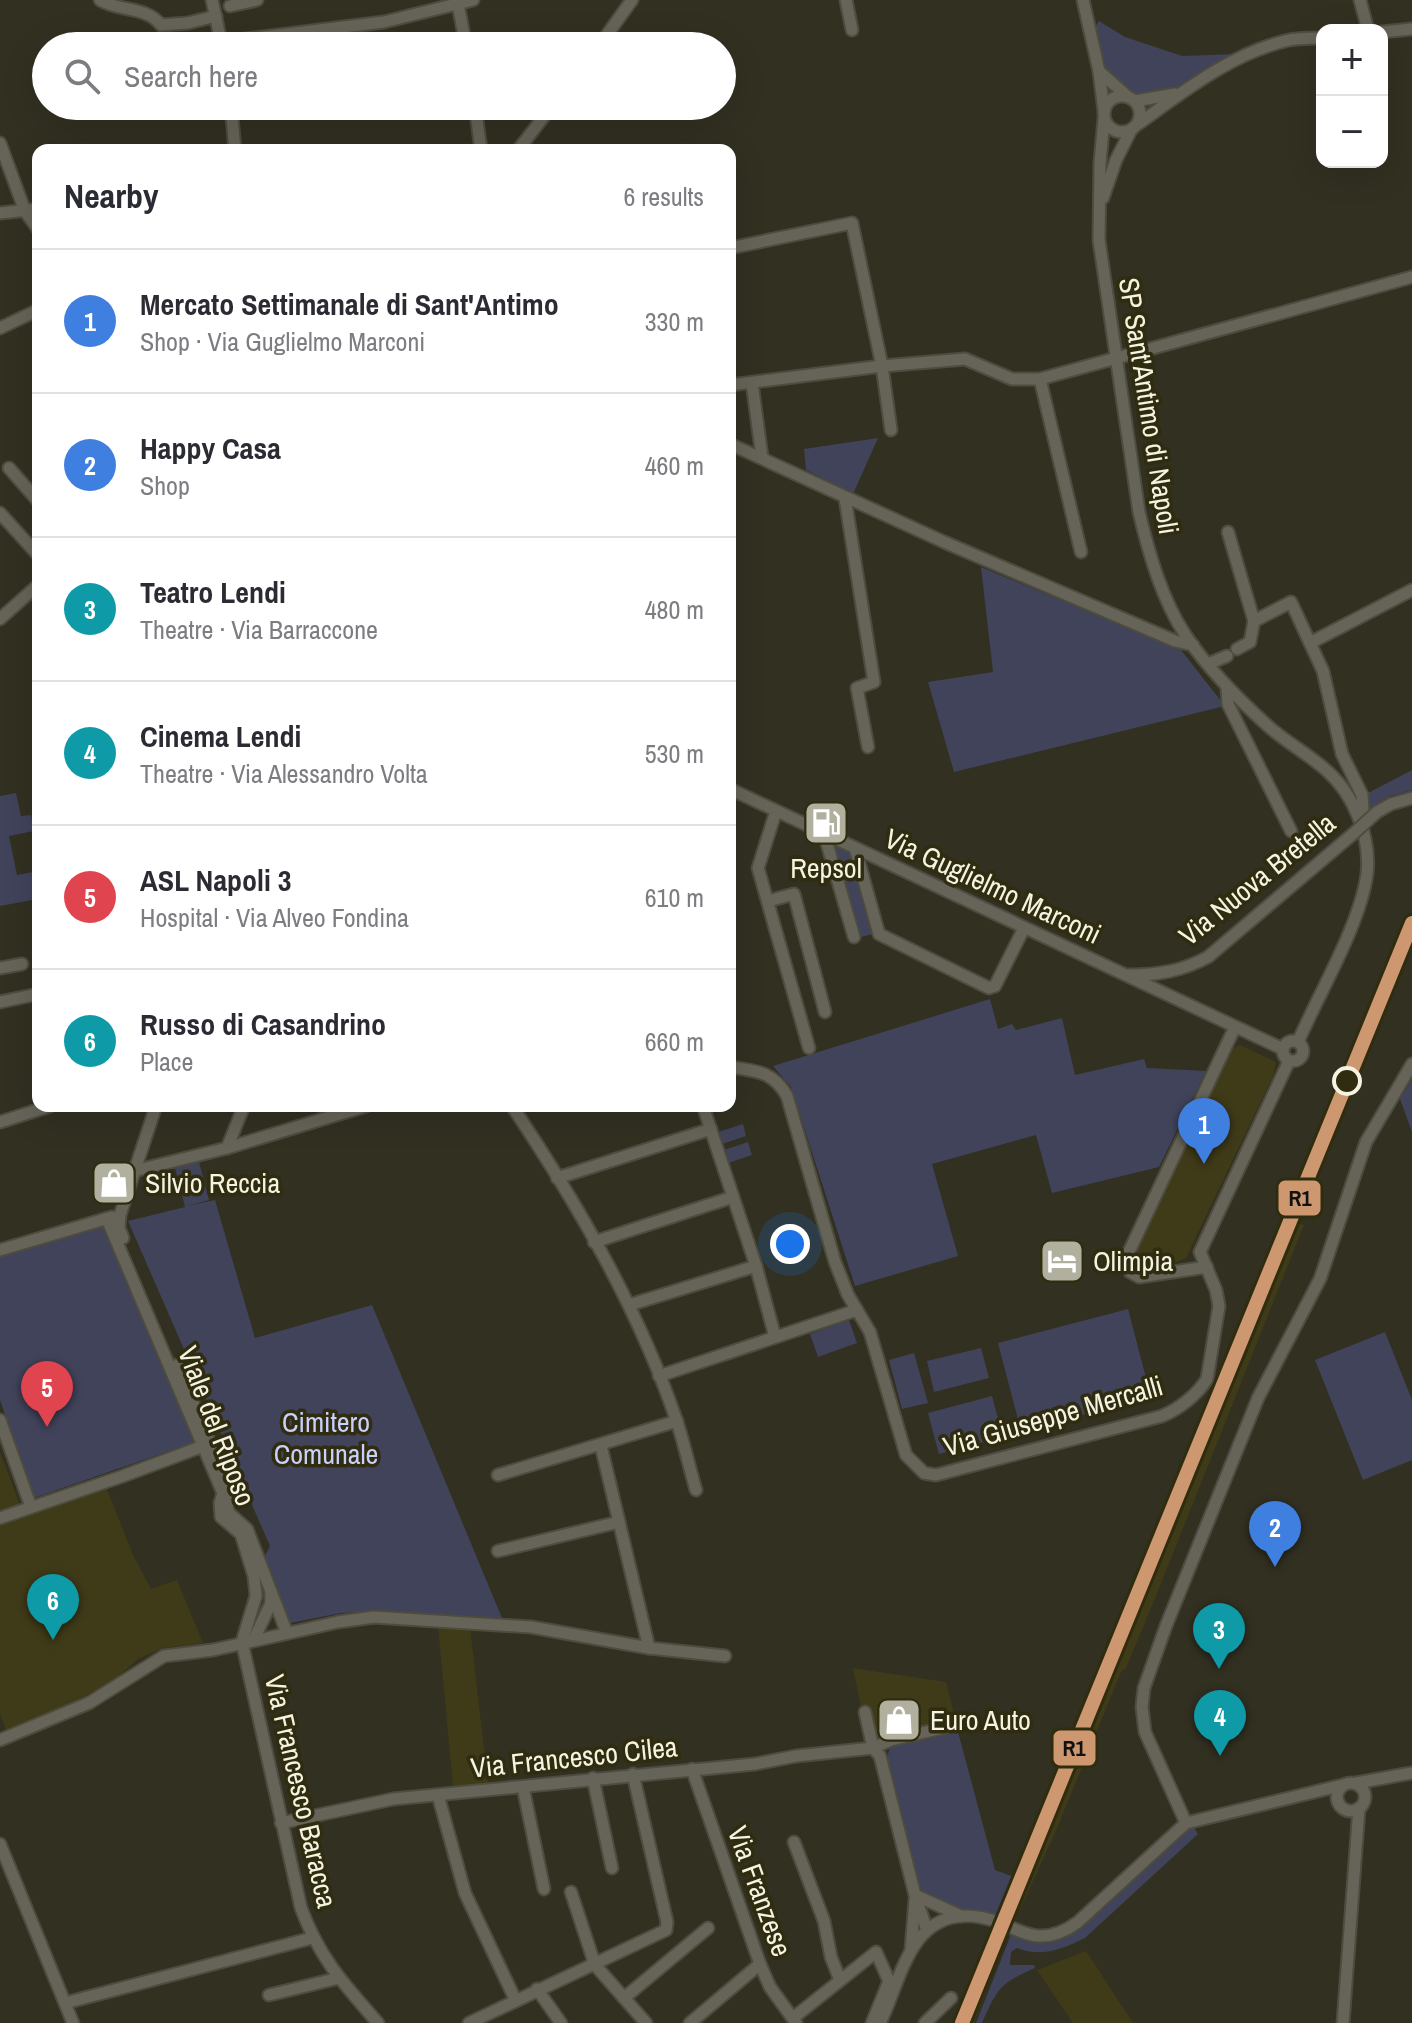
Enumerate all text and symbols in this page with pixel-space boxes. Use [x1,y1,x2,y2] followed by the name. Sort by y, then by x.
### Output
[1316,24,1388,168] map controls
[1316,24,1388,96] button: +
[32,32,736,120] search box
[60,54,104,98] icon: search
[124,56,258,96] text: Search here
[1316,96,1388,168] button: −
[64,173,159,219] text: Nearby
[623,179,704,214] text: 6 results
[1110,275,1188,537] street label: SP Sant'Antimo di Napoli
[140,284,559,324] text: Mercato Settimanale di Sant'Antimo
[84,304,96,339] text: 1
[645,304,704,339] text: 330 m
[140,324,425,359] text: Shop · Via Guglielmo Marconi
[140,428,281,468] text: Happy Casa
[84,448,96,483] text: 2
[645,448,704,483] text: 460 m
[140,468,190,503] text: Shop
[140,572,286,612] text: Teatro Lendi
[84,592,96,627] text: 3
[645,592,704,627] text: 480 m
[140,612,378,647] text: Theatre · Via Barraccone
[140,716,301,756] text: Cinema Lendi
[84,736,96,771] text: 4
[645,736,704,771] text: 530 m
[140,756,428,791] text: Theatre · Via Alessandro Volta
[802,799,850,847] fuel station icon: Repsol
[1171,804,1343,954] street label: Via Nuova Bretella
[879,819,1107,953] street label: Via Guglielmo Marconi
[790,849,862,887] place label: Repsol
[140,860,291,900] text: ASL Napoli 3
[84,880,96,915] text: 5
[645,880,704,915] text: 610 m
[140,900,409,935] text: Hospital · Via Alveo Fondina
[140,1004,386,1044] text: Russo di Casandrino
[84,1024,96,1059] text: 6
[645,1024,704,1059] text: 660 m
[140,1044,193,1079] text: Place
[1333,1067,1361,1095] unlabelled marker
[1178,1098,1230,1164] pin: 1
[90,1159,138,1207] shop icon: Silvio Reccia
[145,1164,281,1202] place label: Silvio Reccia
[1277,1179,1322,1217] line badge: R1
[1288,1183,1312,1213] text: R1
[770,1224,810,1264] your location
[1038,1237,1086,1285] hotel icon: Olimpia
[1093,1242,1174,1280] place label: Olimpia
[169,1341,265,1511] street label: Viale del Riposo
[21,1361,73,1427] pin: 5
[939,1366,1167,1466] street label: Via Giuseppe Mercalli
[274,1403,378,1473] park label: Cimitero Comunale
[1249,1501,1301,1567] pin: 2
[27,1574,79,1640] pin: 6
[1193,1603,1245,1669] pin: 3
[256,1671,346,1912] street label: Via Francesco Baracca
[1194,1690,1246,1756] pin: 4
[875,1696,923,1744] shop icon: Euro Auto
[930,1701,1031,1739] place label: Euro Auto
[469,1727,679,1787] street label: Via Francesco Cilea
[1052,1729,1097,1767] line badge: R1
[1062,1733,1086,1763] text: R1
[719,1821,801,1961] street label: Via Franzese

